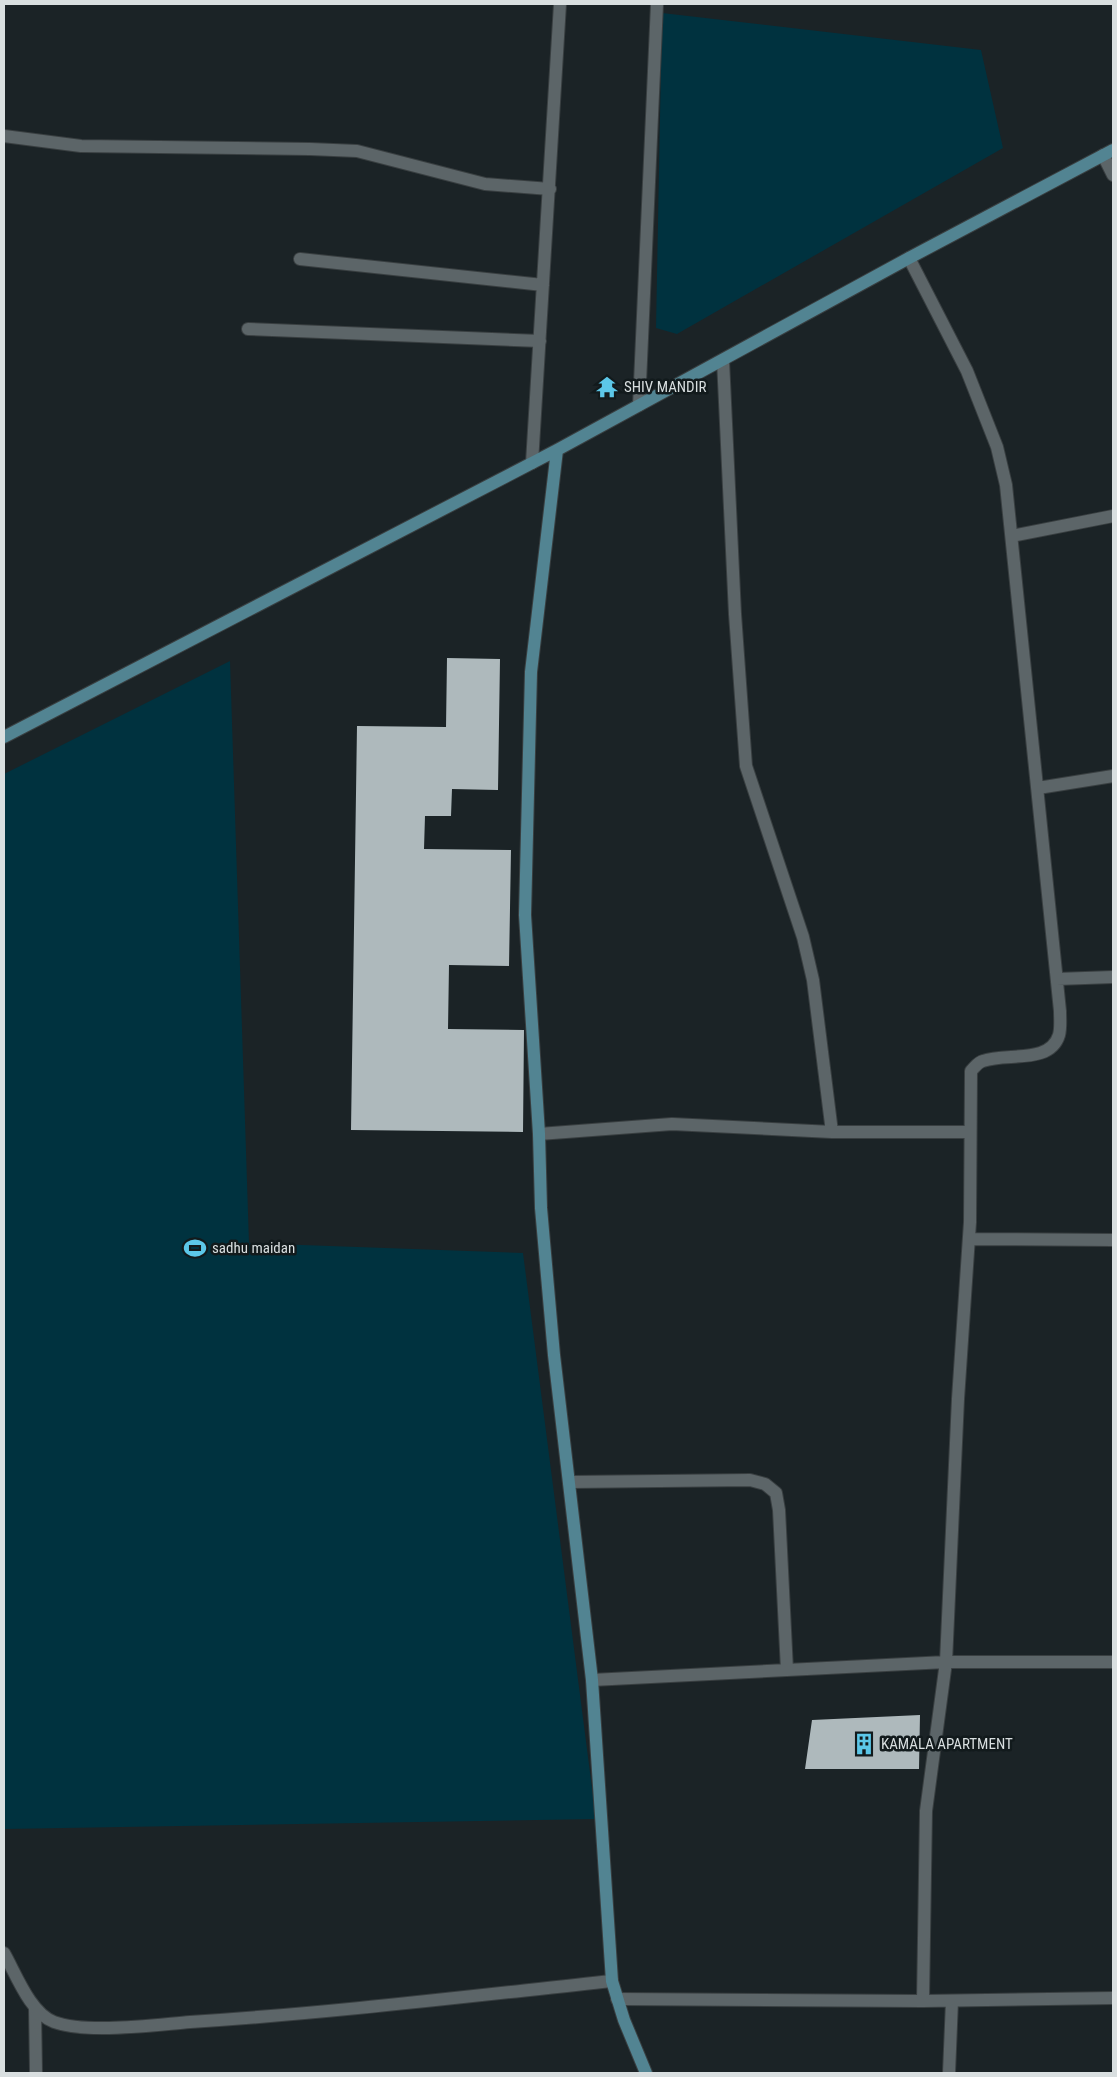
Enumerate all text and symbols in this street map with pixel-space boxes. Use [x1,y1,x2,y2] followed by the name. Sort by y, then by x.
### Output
[594,374,620,400] temple icon: SHIV MANDIR
[624,378,706,396] place label: SHIV MANDIR
[182,1235,208,1261] sports icon: sadhu maidan
[212,1239,295,1257] place label: sadhu maidan
[851,1731,877,1757] building icon: KAMALA APARTMENT
[881,1735,1013,1753] place label: KAMALA APARTMENT

